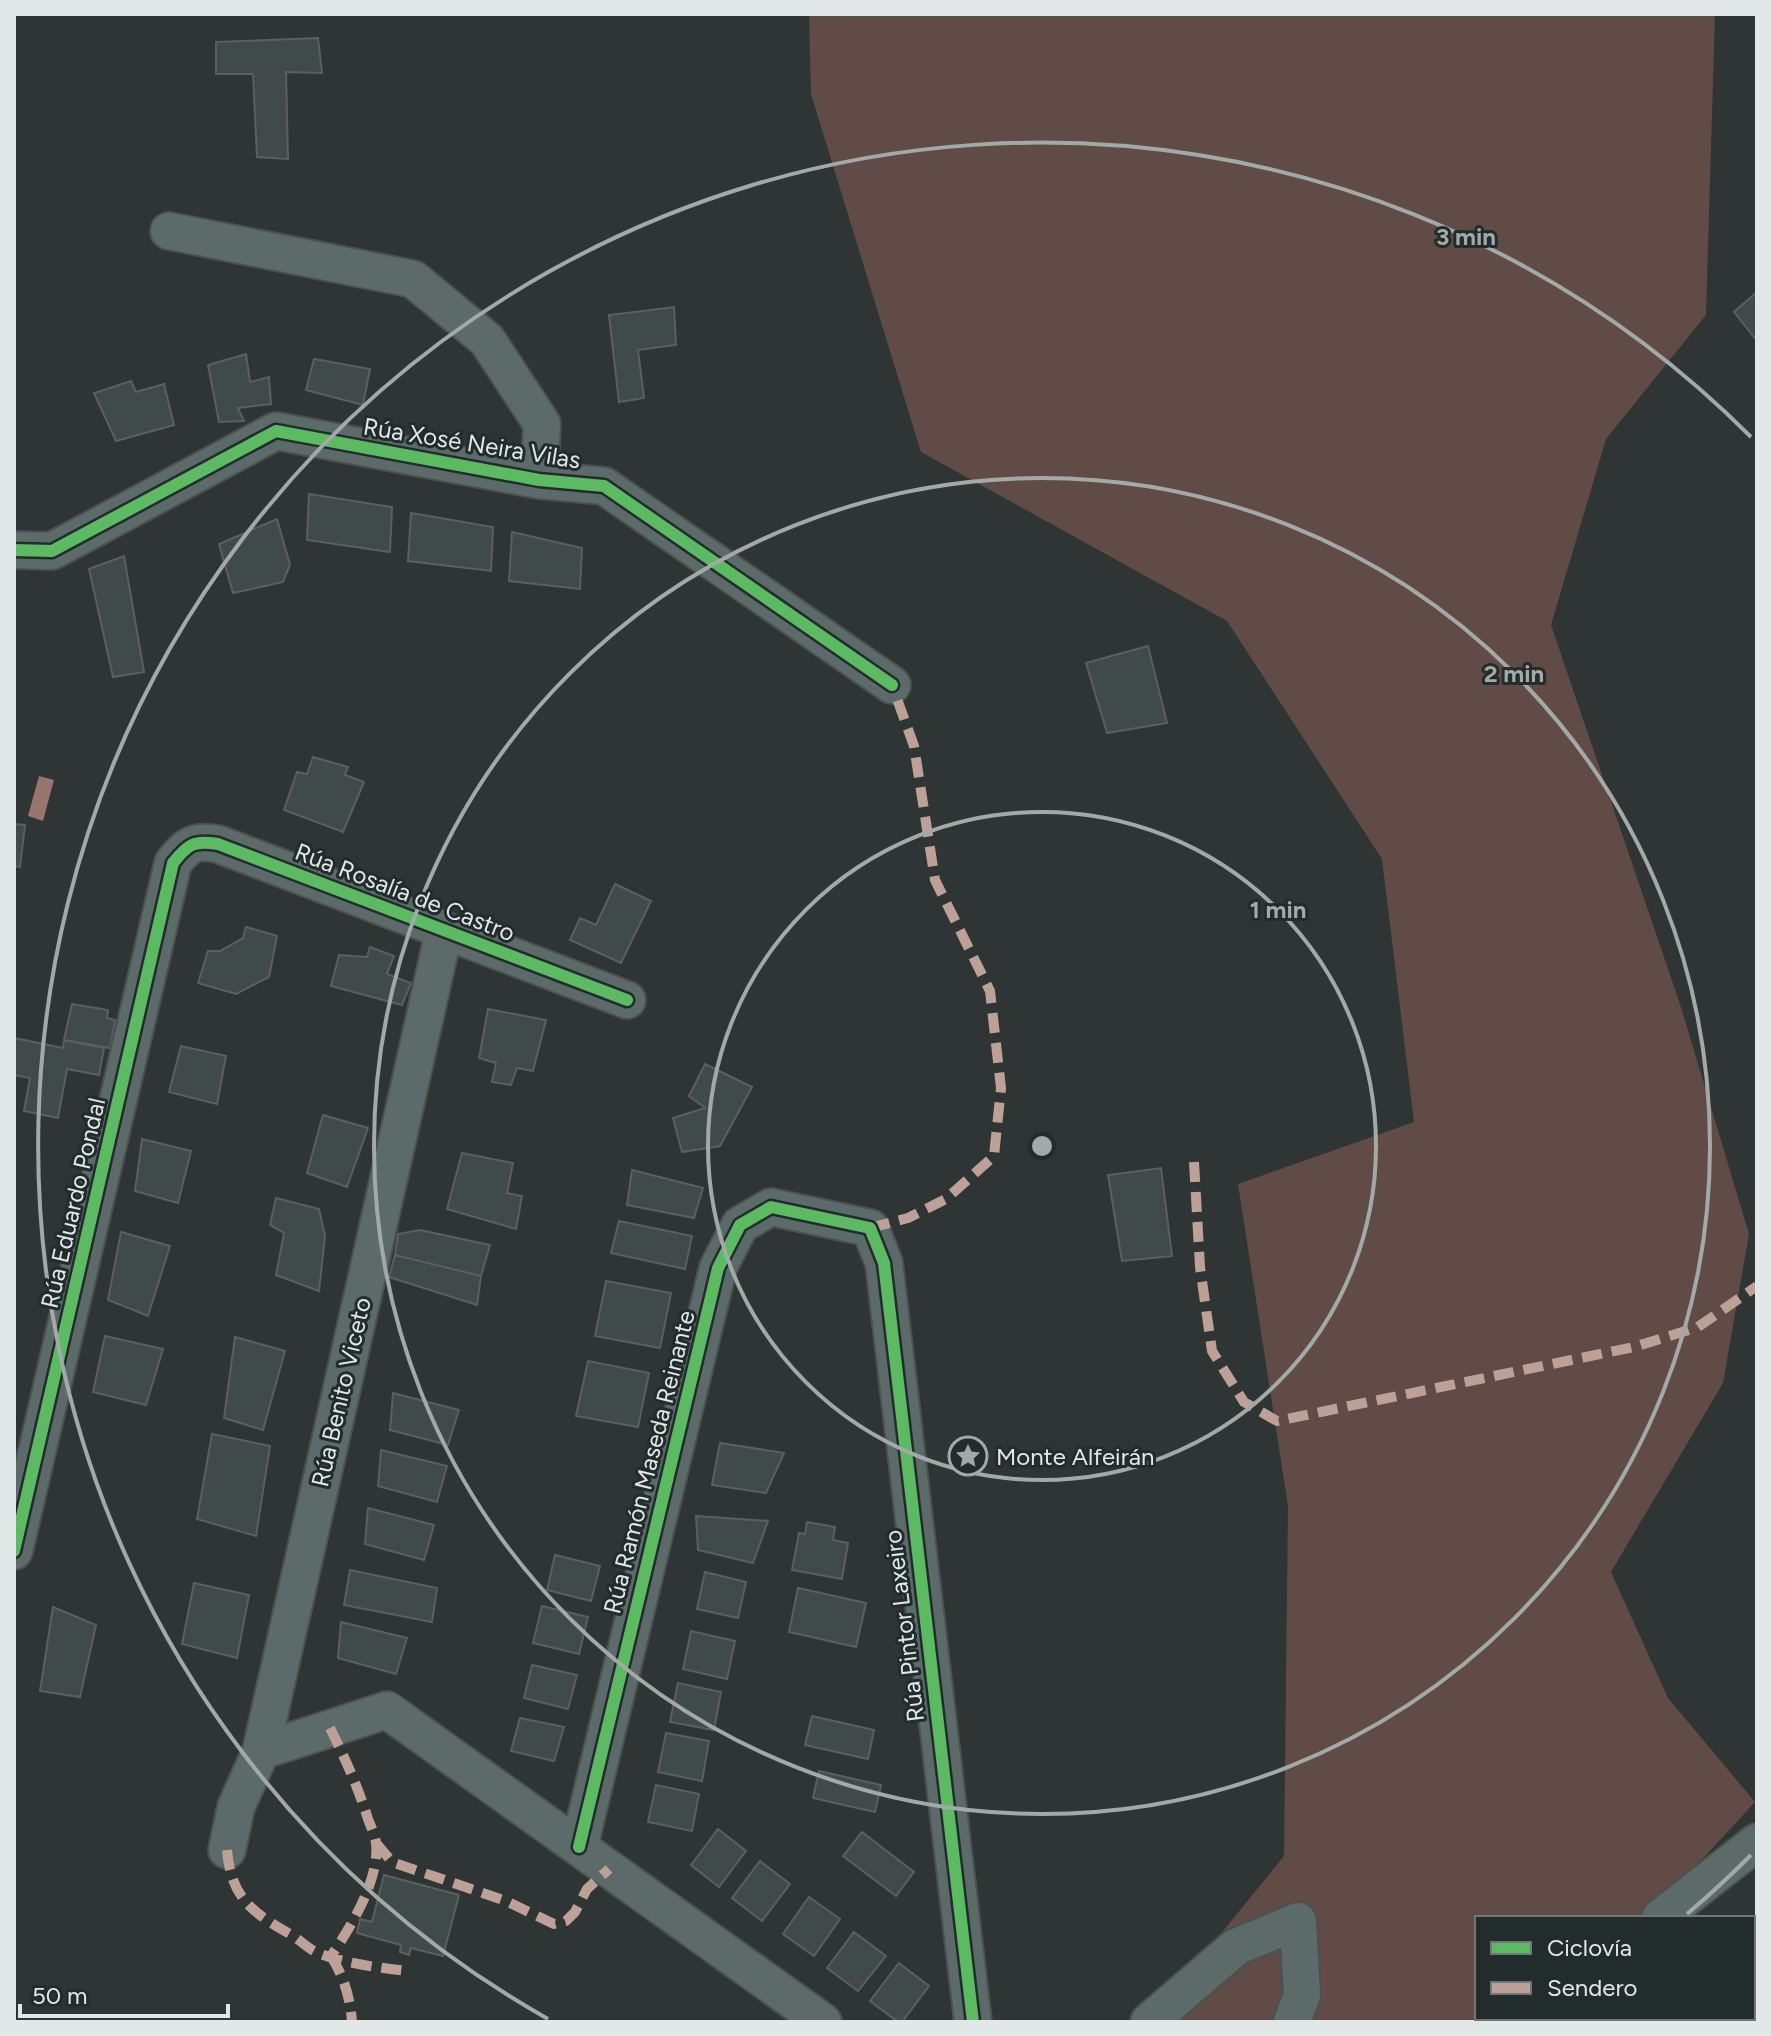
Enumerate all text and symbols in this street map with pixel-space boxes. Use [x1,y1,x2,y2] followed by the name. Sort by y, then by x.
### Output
[1436,222,1496,251] text: 3 min
[361,412,583,474] street label: Rúa Xosé Neira Vilas
[1484,659,1544,688] text: 2 min
[291,837,519,947] street label: Rúa Rosalía de Castro
[1250,895,1306,924] text: 1 min
[35,1095,111,1311] street label: Rúa Eduardo Pondal
[1028,1132,1056,1160] centre of rings
[305,1295,377,1489] street label: Rúa Benito Viceto
[597,1307,701,1617] street label: Rúa Ramón Maseda Reinante
[947,1435,989,1477] place icon: Monte Alfeirán
[996,1442,1154,1471] place label: Monte Alfeirán
[878,1528,930,1724] street label: Rúa Pintor Laxeiro
[1475,1916,1755,2020] legend
[1547,1933,1632,1962] text: Ciclovía
[20,1968,228,2018] scale bar
[1547,1973,1637,2002] text: Sendero
[32,1981,88,2010] text: 50 m

